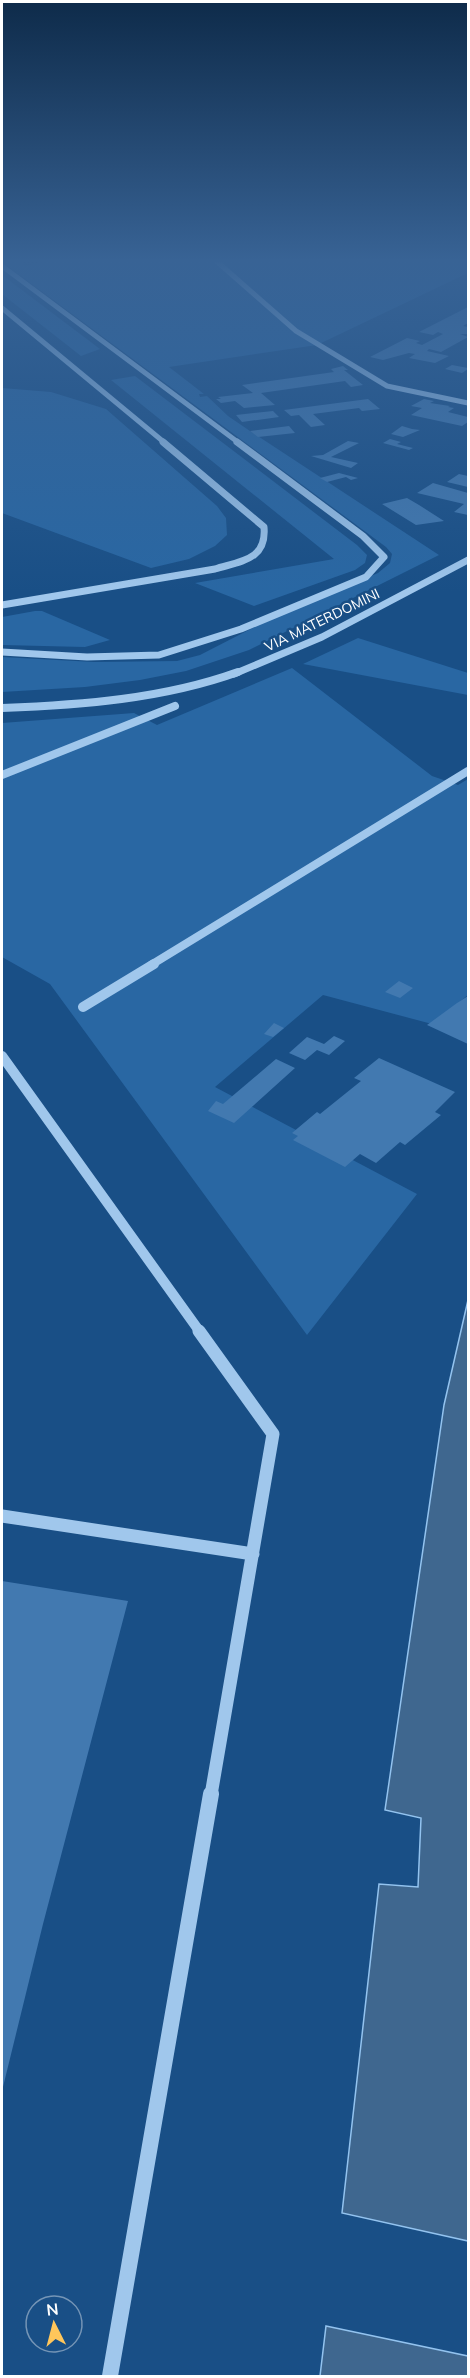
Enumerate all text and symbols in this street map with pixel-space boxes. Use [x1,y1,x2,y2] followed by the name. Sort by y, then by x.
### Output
[261,584,383,656] street label: VIA MATERDOMINI
[24,2294,84,2354] north arrow
[45,2299,59,2320] text: N

